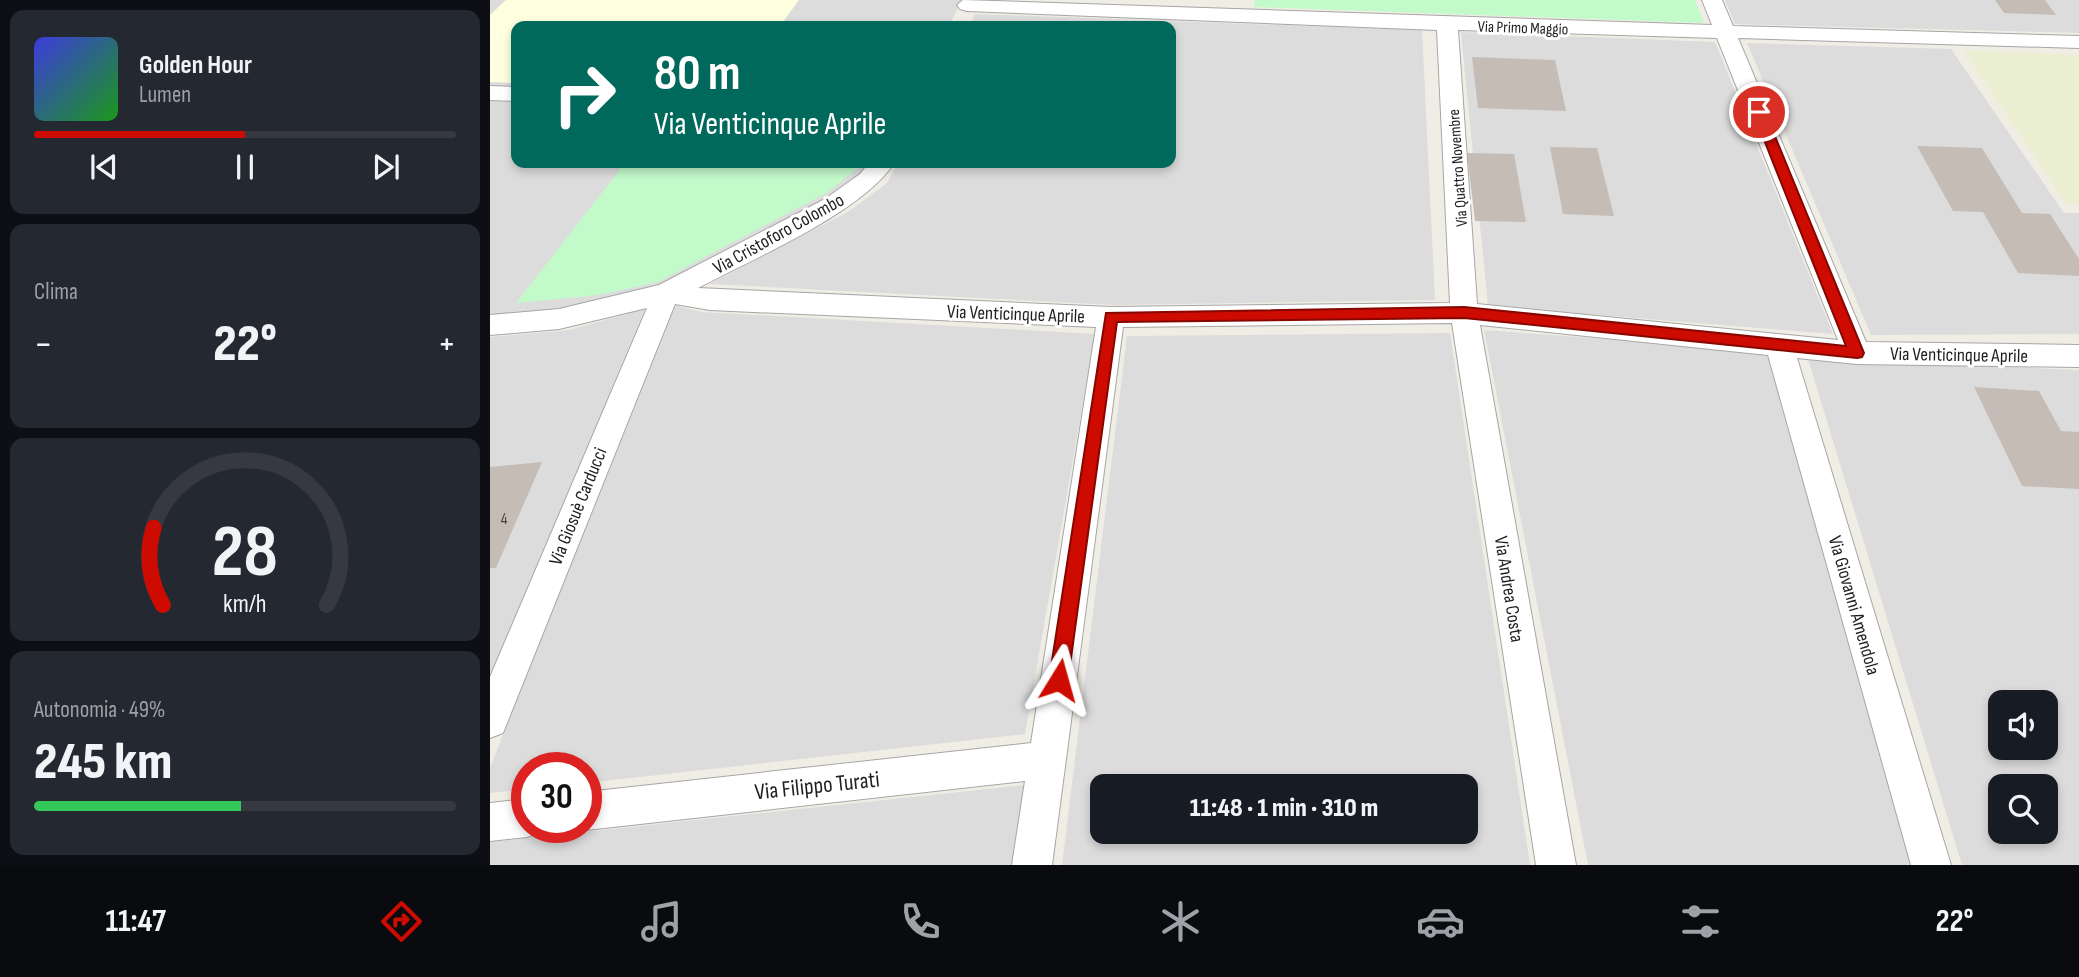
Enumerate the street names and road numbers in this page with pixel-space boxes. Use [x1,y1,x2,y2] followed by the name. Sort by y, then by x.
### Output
[1477,17,1569,40] street label: Via Primo Maggio
[1445,109,1472,227] street label: Via Quattro Novembre
[709,189,848,280] street label: Via Cristoforo Colombo
[947,301,1085,328] street label: Via Venticinque Aprile
[1890,343,2028,368] street label: Via Venticinque Aprile
[544,444,612,569] street label: Via Giosuè Carducci
[1823,533,1884,678] street label: Via Giovanni Amendola
[1489,535,1528,644] street label: Via Andrea Costa
[753,766,881,806] street label: Via Filippo Turati

